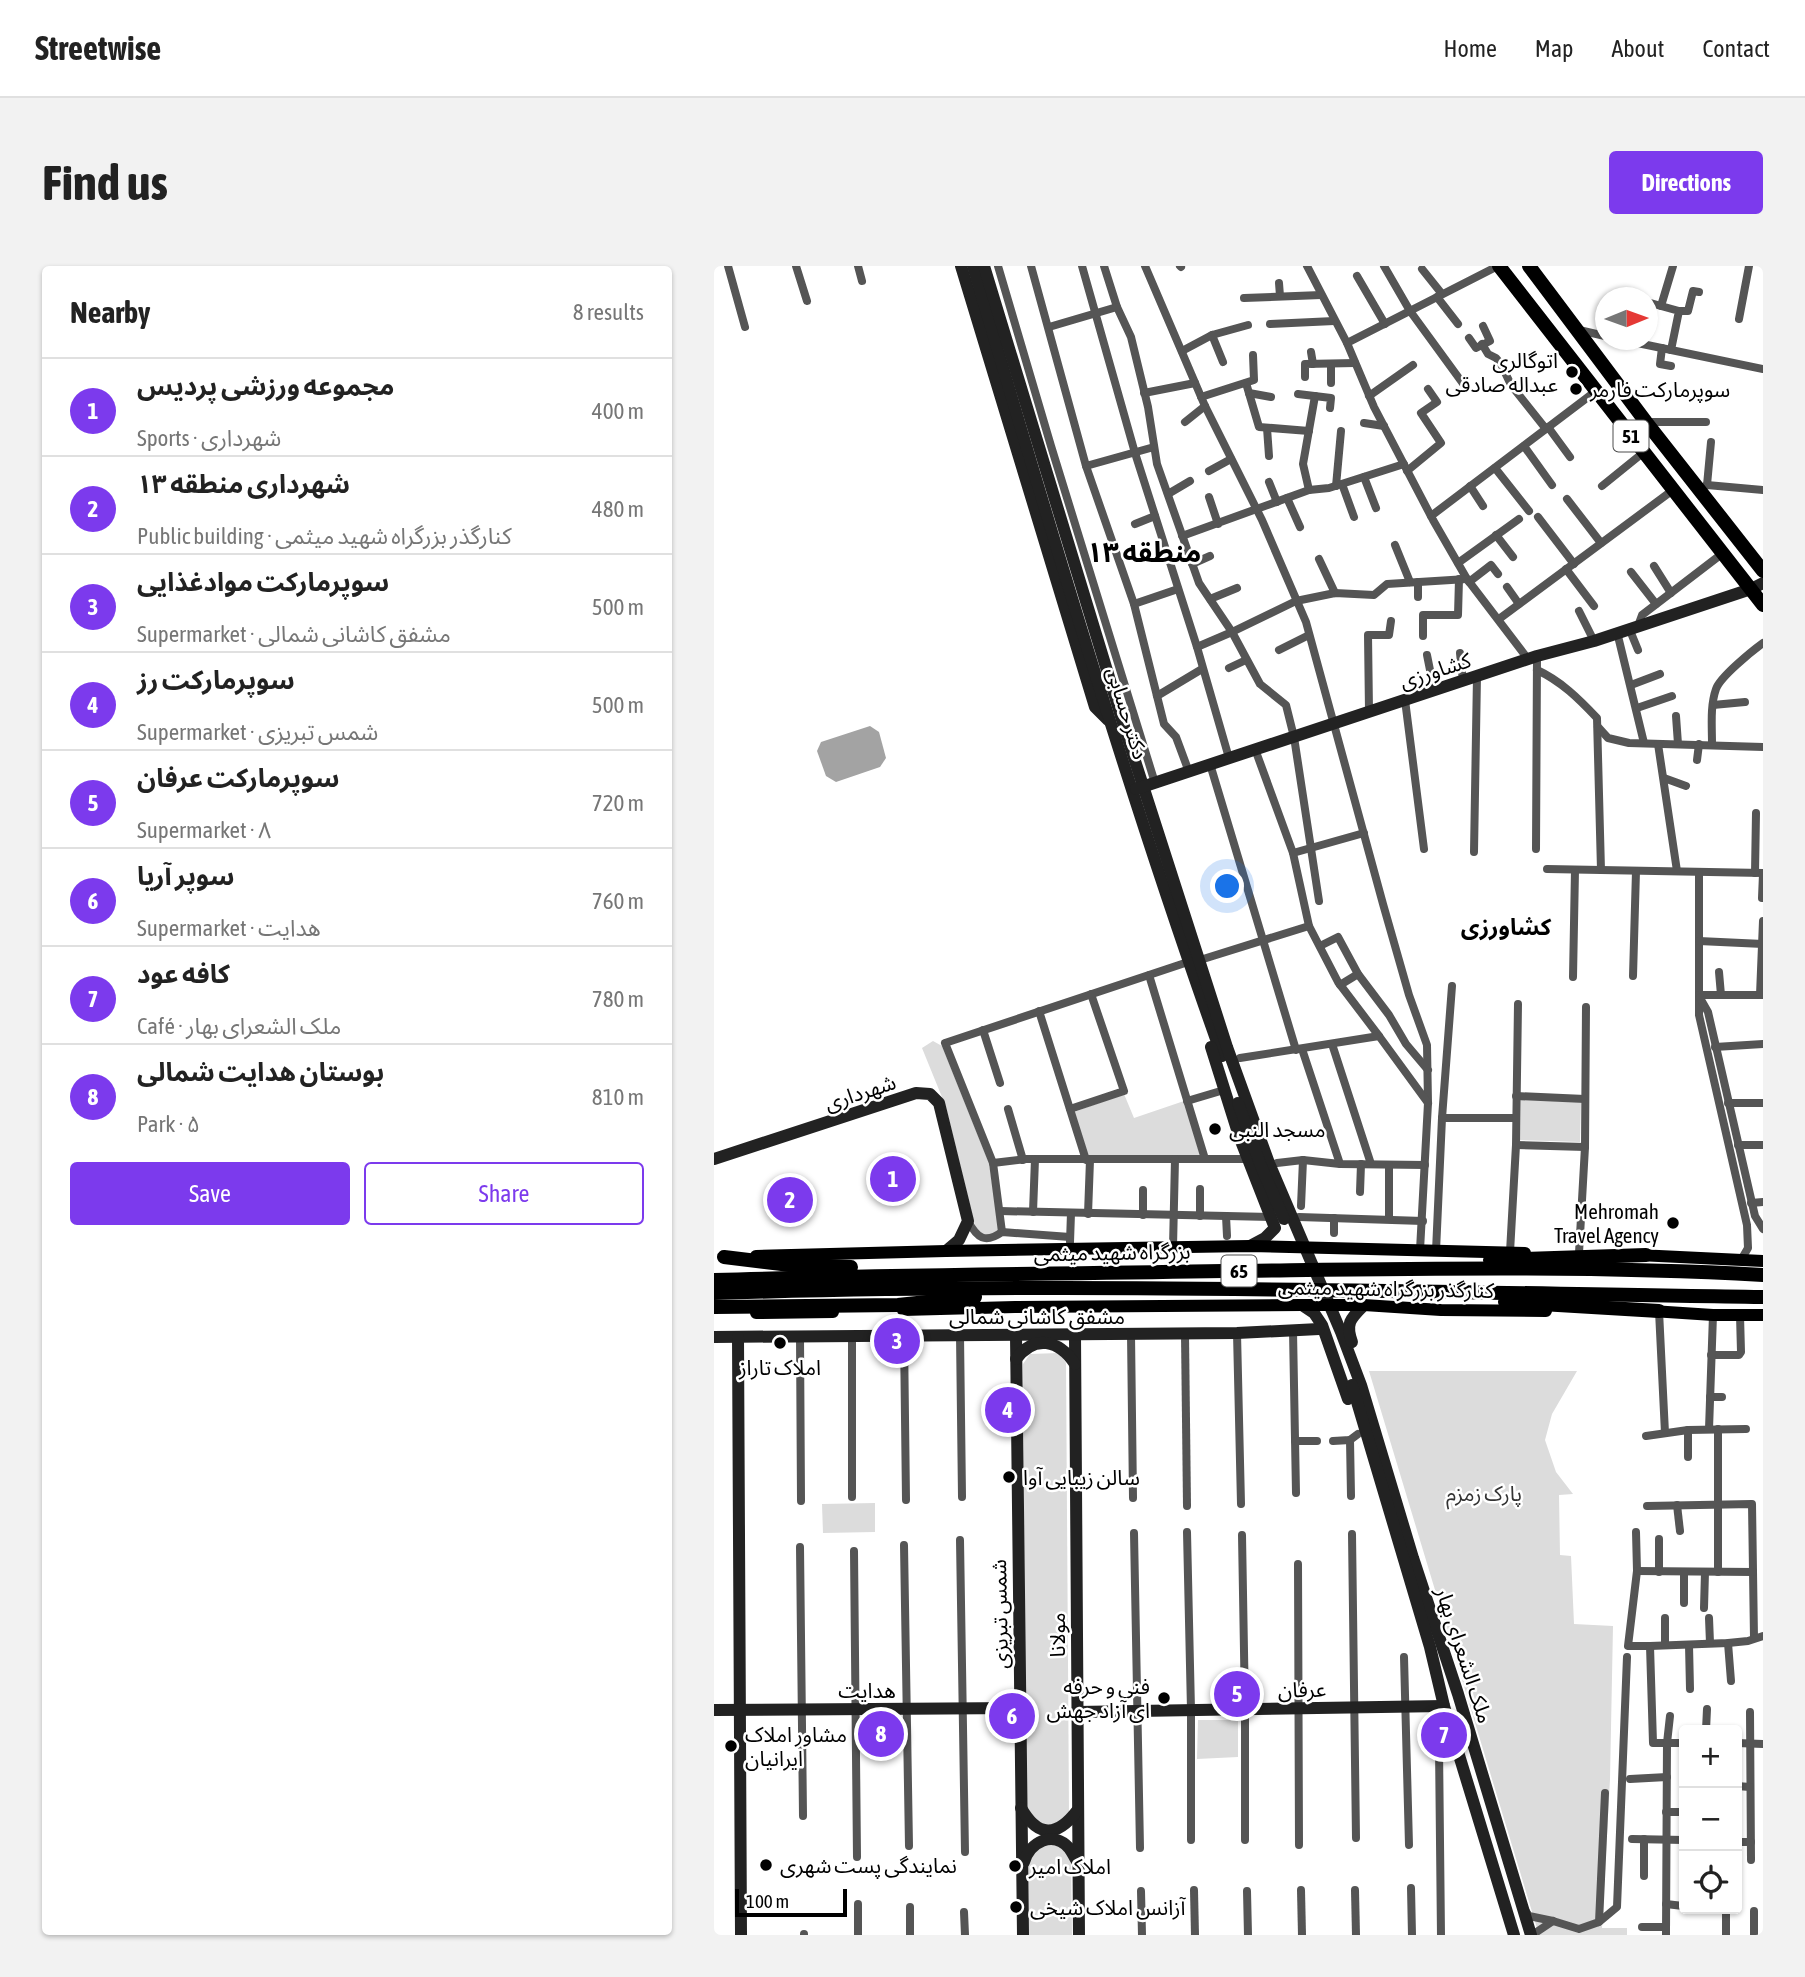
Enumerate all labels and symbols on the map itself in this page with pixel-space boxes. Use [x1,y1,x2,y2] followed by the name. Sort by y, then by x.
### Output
[1595,287,1658,350] north arrow
[1446,348,1558,397] place label: اتوگالری عبداله صادقی
[1564,364,1580,380] marker: اتوگالری عبداله صادقی
[1589,377,1730,403] place label: سوپرمارکت فارمر
[1568,381,1584,397] marker: سوپرمارکت فارمر
[1614,420,1648,452] road number: 51
[1087,536,1201,568] district label: منطقه ۱۳
[1396,647,1474,694] street label: کشاورزی
[1102,664,1153,762] street label: دکتر حسابی
[1210,869,1244,903] your location
[1461,914,1552,941] district label: کشاورزی
[821,1069,899,1116] street label: شهرداری
[1229,1117,1326,1142] place label: مسجد النبی
[1207,1121,1223,1137] marker: مسجد النبی
[870,1153,916,1205] pin: 1
[767,1174,813,1226] pin: 2
[1554,1199,1659,1247] place label: Mehromah Travel Agency
[1665,1215,1681,1231] marker: Mehromah Travel Agency
[1033,1239,1191,1266] street label: بزرگراه شهید میثمی
[1222,1256,1256,1287] road number: 65
[1278,1274,1495,1303] street label: کنارگذر بزرگراه شهید میثمی
[949,1304,1125,1330] street label: مشفق کاشانی شمالی
[874,1315,920,1367] pin: 3
[772,1335,788,1351] marker: املاک تاراز
[738,1355,821,1380] place label: املاک تاراز
[985,1384,1031,1436] pin: 4
[1023,1465,1140,1490] place label: سالن زیبایی آوا
[1001,1469,1017,1485] marker: سالن زیبایی آوا
[1446,1481,1522,1510] park label: پارک زمزم
[986,1559,1013,1669] street label: شمس تبریزی
[1430,1583,1498,1726] street label: ملک الشعرای بهار
[1045,1613,1070,1657] street label: مولانا
[1214,1668,1260,1720] pin: 5
[1046,1674,1150,1723] place label: فنی و حرفه ای آزاد جهش
[1278,1677,1326,1702] street label: عرفان
[838,1678,896,1702] street label: هدایت
[989,1690,1035,1742] pin: 6
[1156,1690,1172,1706] marker: فنی و حرفه ای آزاد جهش
[858,1708,904,1760] pin: 8
[1421,1709,1467,1761] pin: 7
[745,1722,847,1771] place label: مشاور املاک ایرانیان
[723,1738,739,1754] marker: مشاور املاک ایرانیان
[780,1853,957,1879] place label: نمایندگی پست شهری
[1028,1854,1111,1879] place label: املاک امیر
[758,1857,774,1873] marker: نمایندگی پست شهری
[1007,1858,1023,1874] marker: املاک امیر
[735,1886,847,1918] scale bar
[1030,1895,1186,1920] place label: آزانس املاک شیخی
[1008,1899,1024,1915] marker: آزانس املاک شیخی

